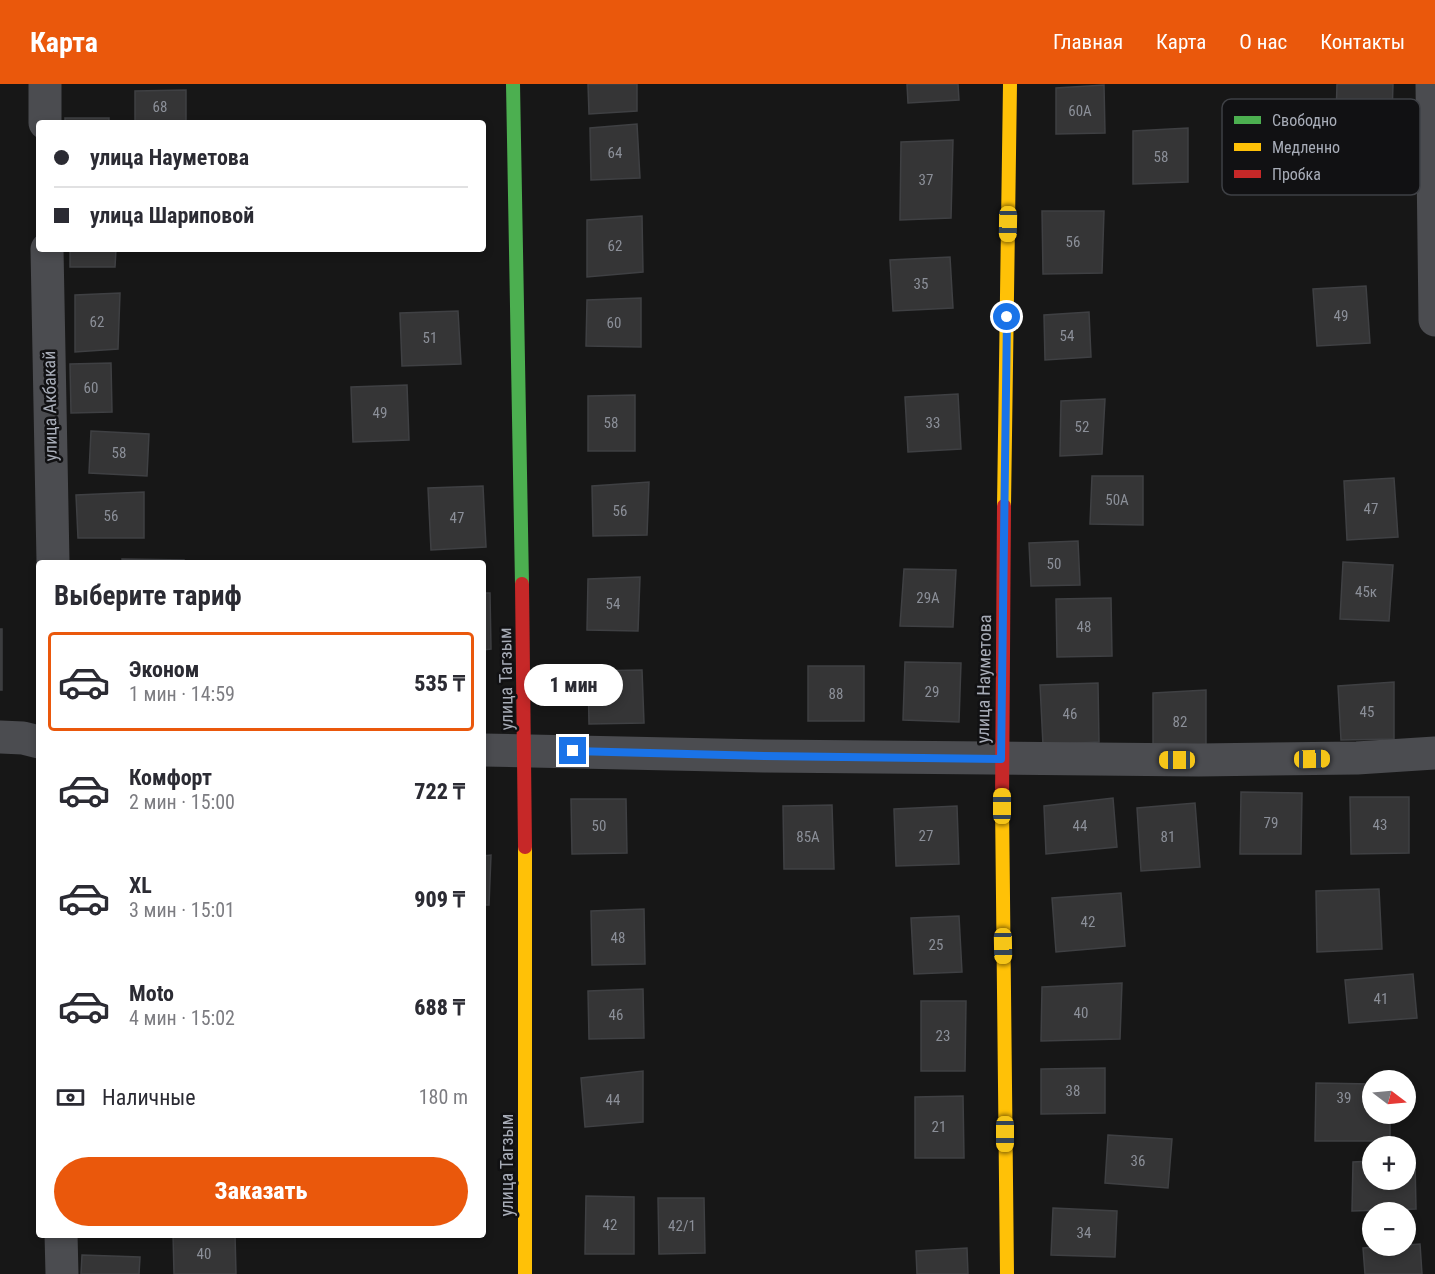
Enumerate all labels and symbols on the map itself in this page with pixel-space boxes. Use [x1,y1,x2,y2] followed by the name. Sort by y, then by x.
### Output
[153,98,167,116] house number: 68
[1222,99,1420,195] legend
[1068,102,1092,120] house number: 60А
[1272,111,1337,130] text: Свободно
[1272,138,1340,157] text: Медленно
[608,144,622,162] house number: 64
[1154,148,1168,166] house number: 58
[1272,165,1321,184] text: Пробка
[919,171,933,189] house number: 37
[999,206,1017,242] car
[1066,233,1080,251] house number: 56
[608,237,622,255] house number: 62
[914,275,928,293] house number: 35
[993,303,1020,330] route start
[1334,307,1348,325] house number: 49
[90,313,104,331] house number: 62
[607,314,621,332] house number: 60
[1060,327,1074,345] house number: 54
[423,329,437,347] house number: 51
[38,351,61,461] street label: улица Акбакай
[84,379,98,397] house number: 60
[373,404,387,422] house number: 49
[604,414,618,432] house number: 58
[926,414,940,432] house number: 33
[1075,418,1089,436] house number: 52
[112,444,126,462] house number: 58
[1105,491,1129,509] house number: 50А
[1364,500,1378,518] house number: 47
[613,502,627,520] house number: 56
[104,507,118,525] house number: 56
[450,509,464,527] house number: 47
[1047,555,1061,573] house number: 50
[1355,583,1377,601] house number: 45к
[916,589,940,607] house number: 29А
[606,595,620,613] house number: 54
[972,614,995,744] street label: улица Науметова
[1077,618,1091,636] house number: 48
[494,627,517,731] street label: улица Тагзым
[524,664,622,706] callout: 1 мин
[925,683,939,701] house number: 29
[829,685,843,703] house number: 88
[1360,703,1374,721] house number: 45
[1063,705,1077,723] house number: 46
[1173,713,1187,731] house number: 82
[559,737,586,764] route end
[1294,750,1330,768] car
[1159,751,1195,769] car
[993,788,1011,824] car
[1264,814,1278,832] house number: 79
[1373,816,1387,834] house number: 43
[592,817,606,835] house number: 50
[1073,817,1087,835] house number: 44
[919,827,933,845] house number: 27
[796,828,820,846] house number: 85А
[1161,828,1175,846] house number: 81
[1081,913,1095,931] house number: 42
[994,928,1012,964] car
[611,929,625,947] house number: 48
[929,936,943,954] house number: 25
[1374,990,1388,1008] house number: 41
[1074,1004,1088,1022] house number: 40
[609,1006,623,1024] house number: 46
[936,1027,950,1045] house number: 23
[1362,1070,1416,1124] north arrow
[1066,1082,1080,1100] house number: 38
[1337,1089,1351,1107] house number: 39
[606,1091,620,1109] house number: 44
[496,1114,517,1216] street label: улица Тагзым
[996,1116,1014,1152] car
[932,1118,946,1136] house number: 21
[1131,1152,1145,1170] house number: 36
[603,1216,617,1234] house number: 42
[668,1217,696,1235] house number: 42/1
[1077,1224,1091,1242] house number: 34
[197,1245,211,1263] house number: 40

